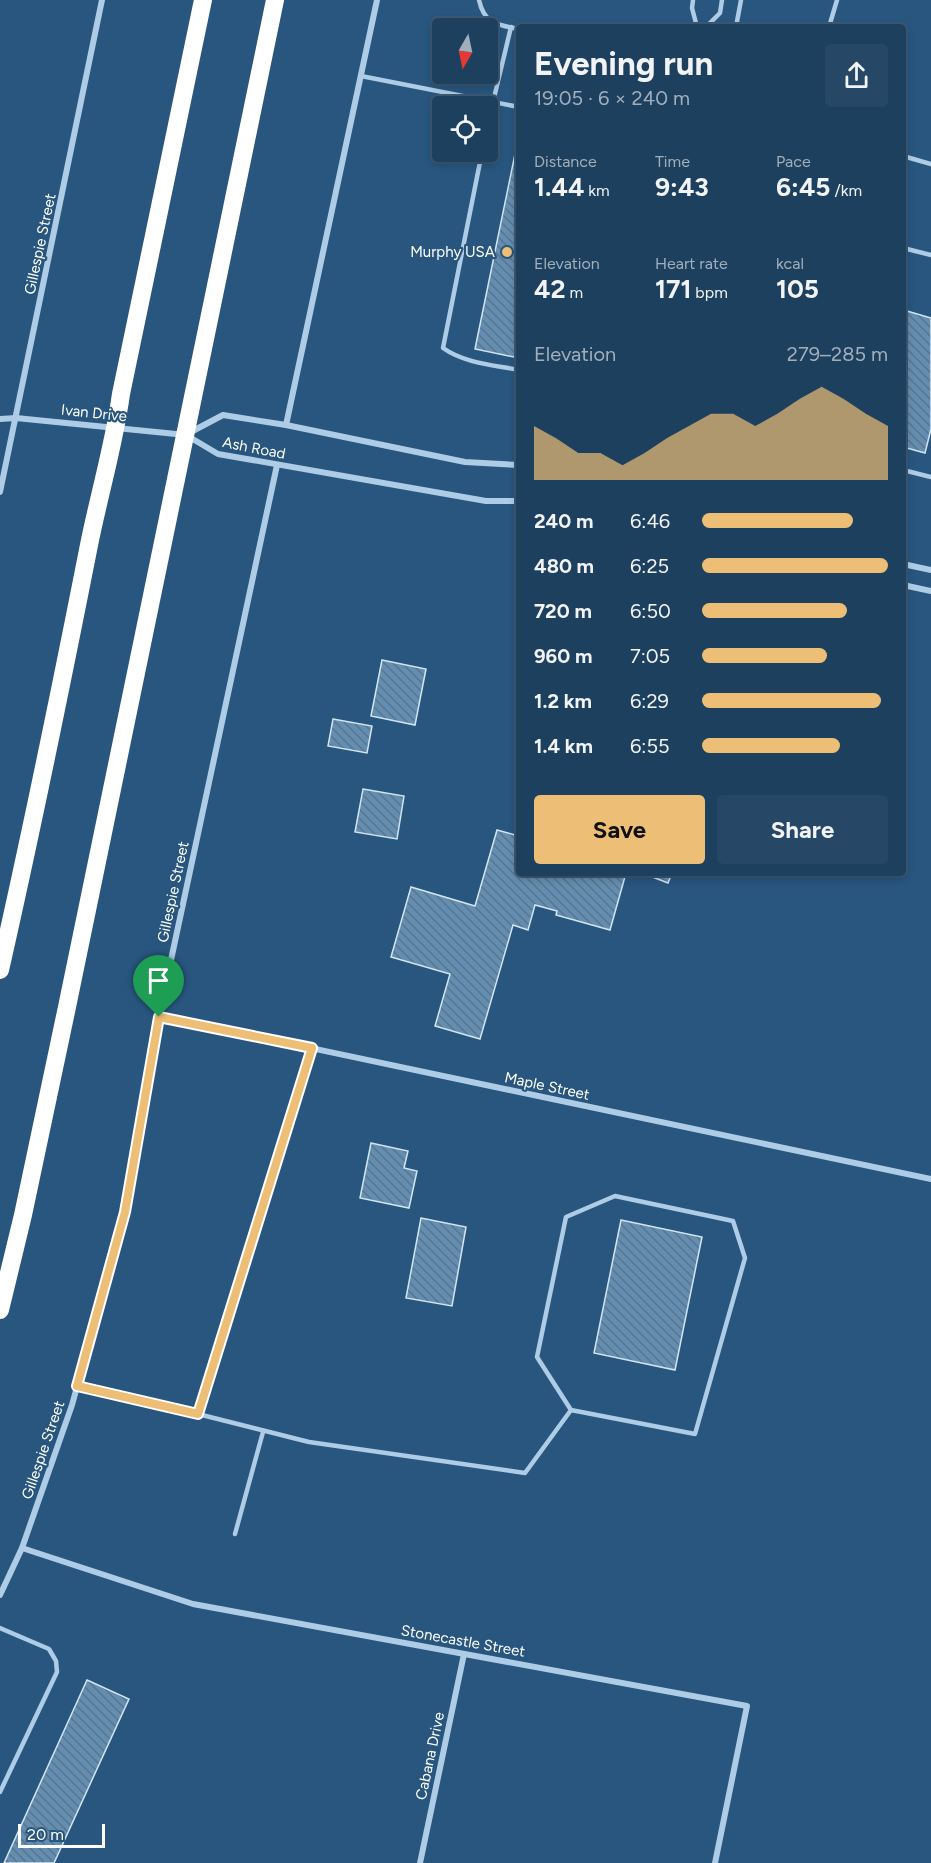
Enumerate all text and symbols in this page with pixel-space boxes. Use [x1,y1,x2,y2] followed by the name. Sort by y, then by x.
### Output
[432,18,498,84] north arrow
[432,18,498,162] map controls
[534,44,713,83] text: Evening run
[825,44,888,107] button: share
[534,86,690,110] text: 19:05 · 6 × 240 m
[432,96,498,162] button: locate
[534,152,597,171] text: Distance
[655,152,690,171] text: Time
[776,152,811,171] text: Pace
[534,171,584,203] text: 1.44
[655,171,709,203] text: 9:43
[776,171,830,203] text: 6:45
[584,181,610,200] text: km
[830,181,862,200] text: /km
[20,191,60,296] street label: Gillespie Street
[410,243,495,261] place label: Murphy USA
[500,245,514,259] marker: Murphy USA
[534,254,600,273] text: Elevation
[655,254,728,273] text: Heart rate
[776,254,804,273] text: kcal
[534,273,566,305] text: 42
[655,273,691,305] text: 171
[776,273,819,305] text: 105
[566,283,583,302] text: m
[691,283,728,302] text: bpm
[534,342,616,366] text: Elevation
[787,342,888,366] text: 279–285 m
[60,401,128,425] street label: Ivan Drive
[221,433,287,463] street label: Ash Road
[534,509,593,533] text: 240 m
[630,509,670,533] text: 6:46
[534,554,594,578] text: 480 m
[630,554,669,578] text: 6:25
[534,599,592,623] text: 720 m
[630,599,671,623] text: 6:50
[534,644,592,668] text: 960 m
[630,644,670,668] text: 7:05
[534,689,592,713] text: 1.2 km
[630,689,669,713] text: 6:29
[534,734,593,758] text: 1.4 km
[630,734,669,758] text: 6:55
[534,795,705,864] button: Save
[717,795,888,864] button: Share
[153,839,193,944] street label: Gillespie Street
[133,955,184,1017] pin
[142,964,175,997] icon: arrive
[503,1068,591,1104] street label: Maple Street
[18,1398,68,1502] street label: Gillespie Street
[400,1621,527,1661] street label: Stonecastle Street
[412,1710,448,1802] street label: Cabana Drive
[18,1821,105,1848] scale bar
[27,1825,64,1844] text: 20 m

